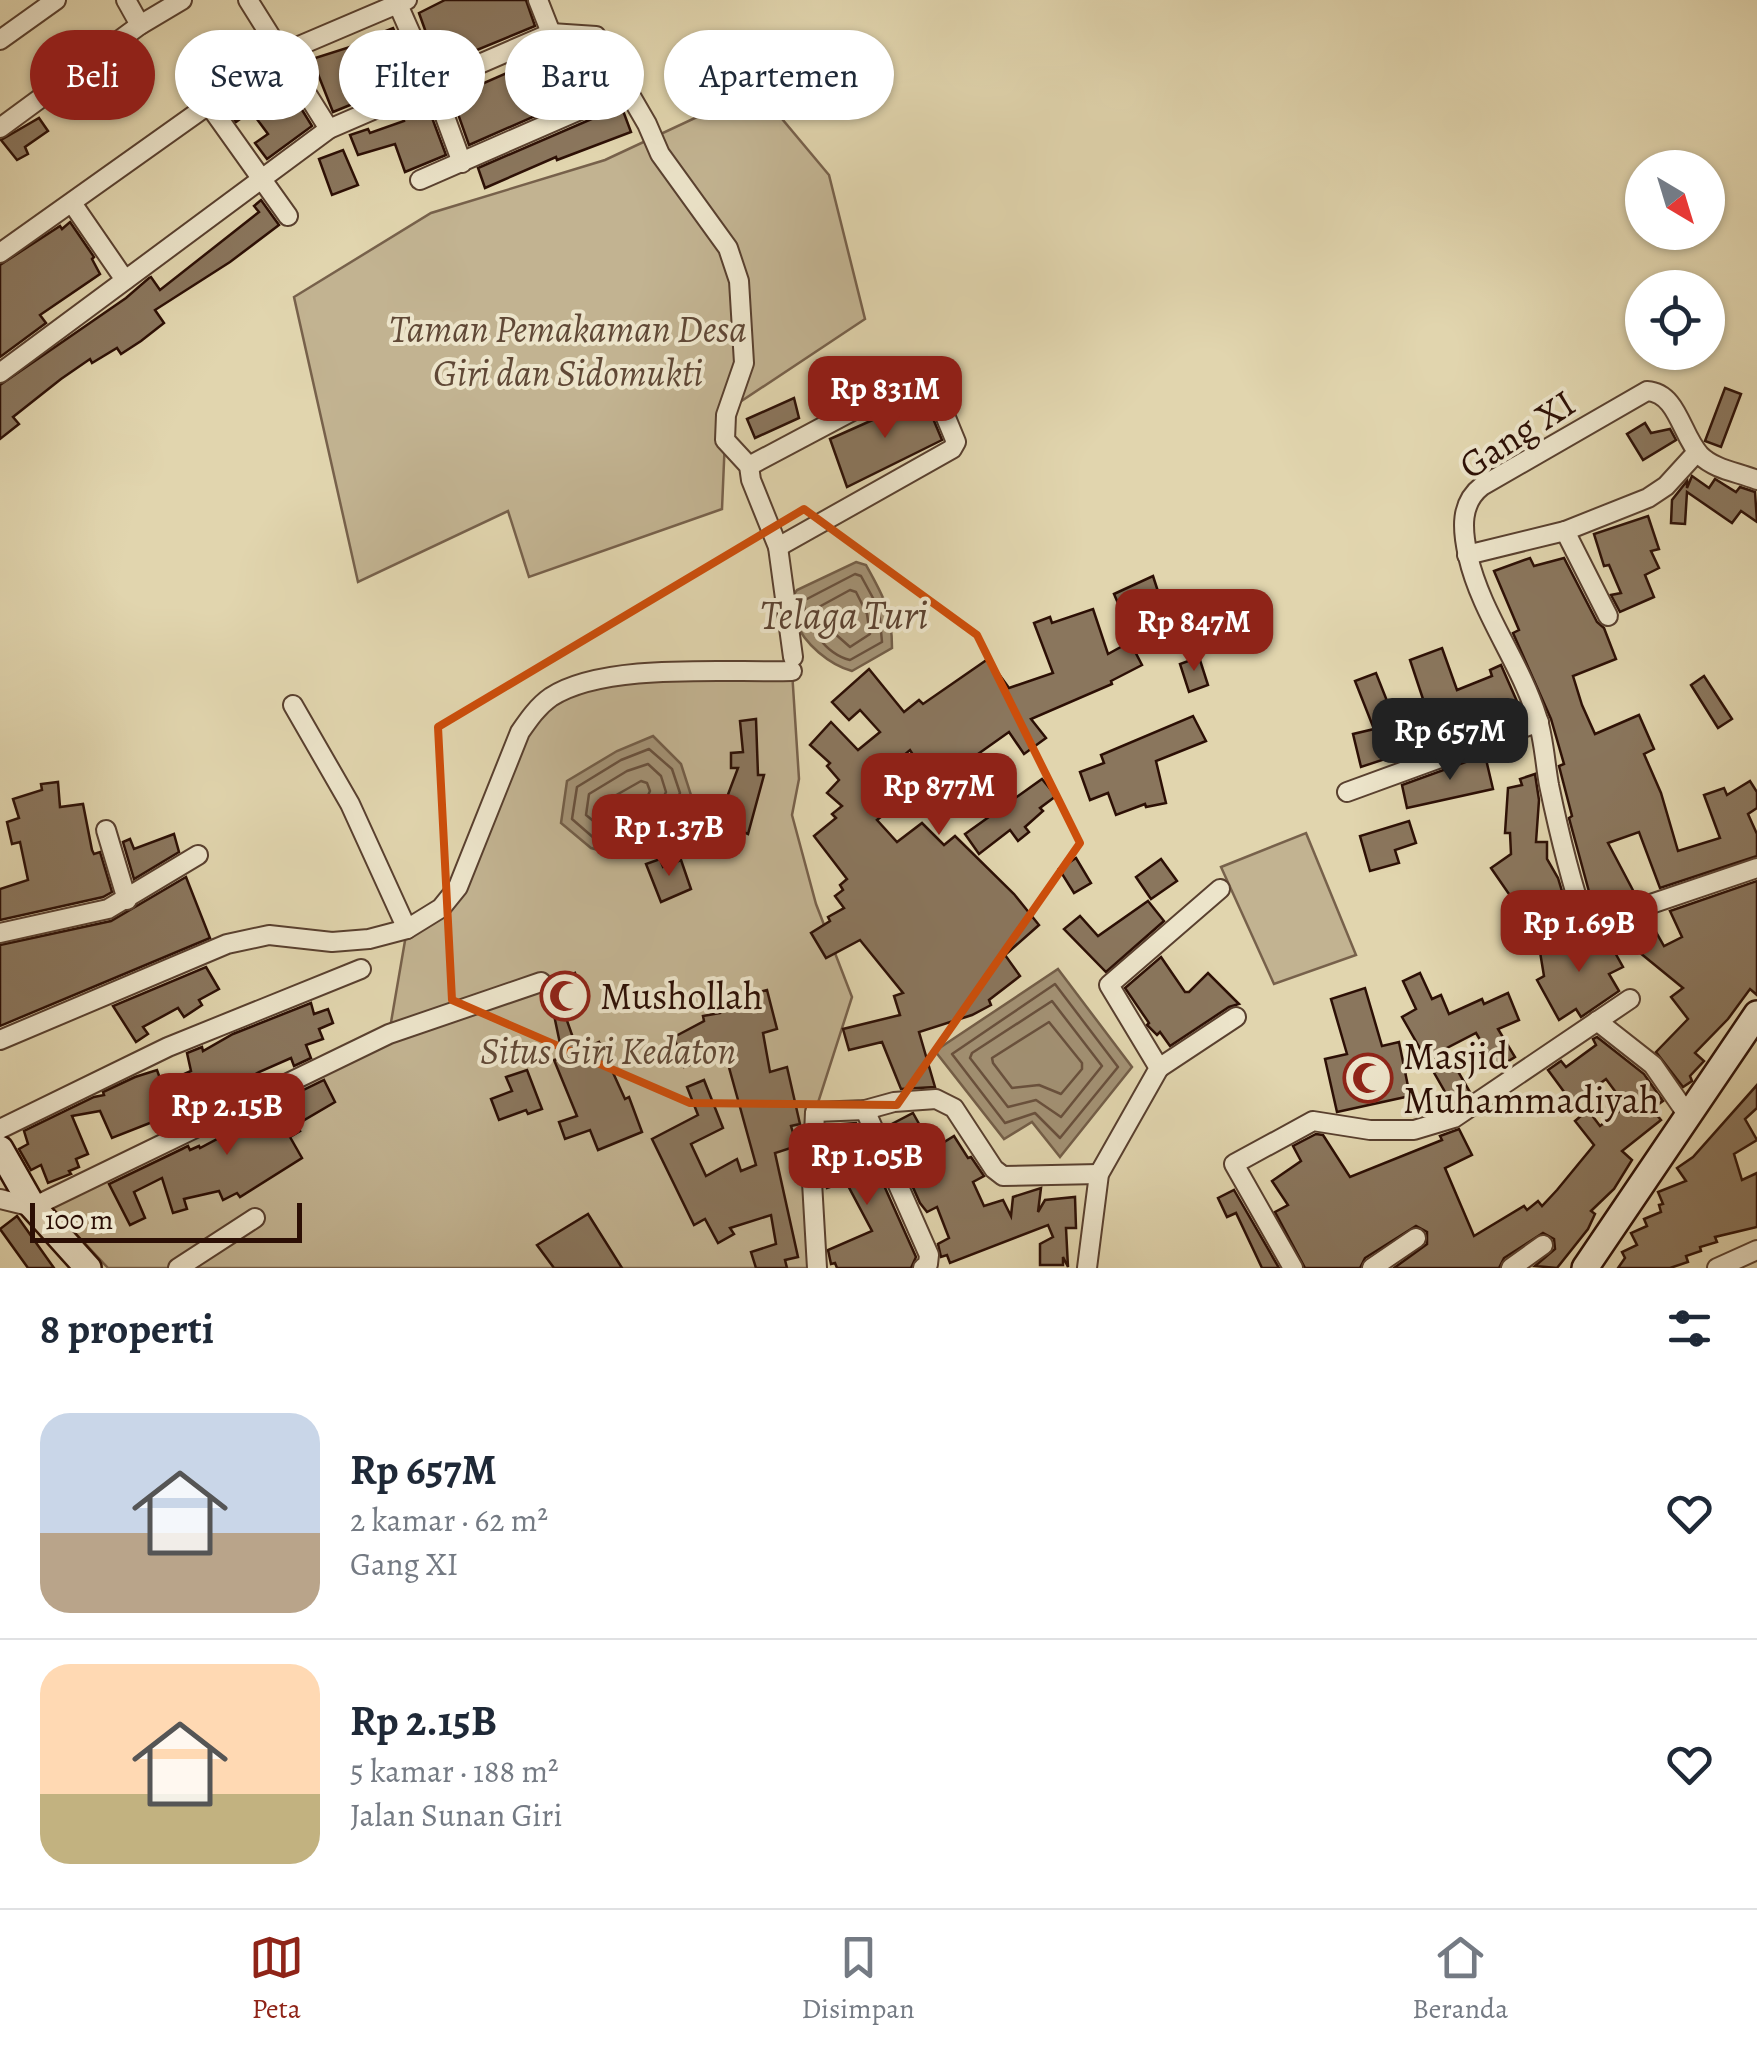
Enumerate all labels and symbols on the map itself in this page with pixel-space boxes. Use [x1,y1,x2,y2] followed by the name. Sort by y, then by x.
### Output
[1625,150,1725,250] north arrow
[389,303,747,399] park label: Taman Pemakaman Desa Giri dan Sidomukti
[793,356,977,441] pin: Rp 831M
[1449,377,1585,491] street label: Gang XI
[760,588,928,643] water label: Telaga Turi
[1102,589,1286,674] pin: Rp 847M
[1358,698,1542,783] pin: Rp 657M
[847,753,1031,838] pin: Rp 877M
[566,794,772,879] pin: Rp 1.37B
[1476,890,1682,975] pin: Rp 1.69B
[539,970,591,1022] mosque icon: Mushollah
[600,970,763,1022] place label: Mushollah
[480,1025,736,1077] park label: Situs Giri Kedaton
[1403,1030,1659,1126] place label: Masjid Muhammadiyah
[1342,1052,1394,1104] mosque icon: Masjid Muhammadiyah
[124,1073,330,1158] pin: Rp 2.15B
[764,1123,970,1208] pin: Rp 1.05B
[30,1198,302,1242] scale bar

